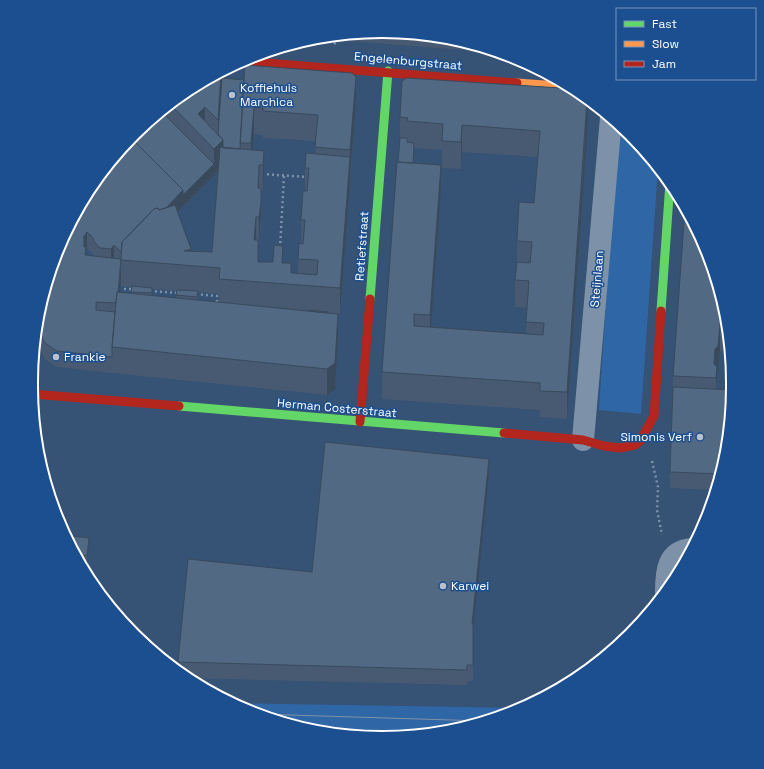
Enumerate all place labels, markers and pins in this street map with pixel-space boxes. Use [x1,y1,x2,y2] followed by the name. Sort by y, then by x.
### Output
[240,80,297,110] place label: Koffiehuis Marchica
[227,90,237,100] marker: Koffiehuis Marchica
[64,349,106,365] place label: Frankie
[51,352,61,362] marker: Frankie
[621,429,692,445] place label: Simonis Verf
[695,432,705,442] marker: Simonis Verf
[451,578,489,594] place label: Karwei
[438,581,448,591] marker: Karwei

